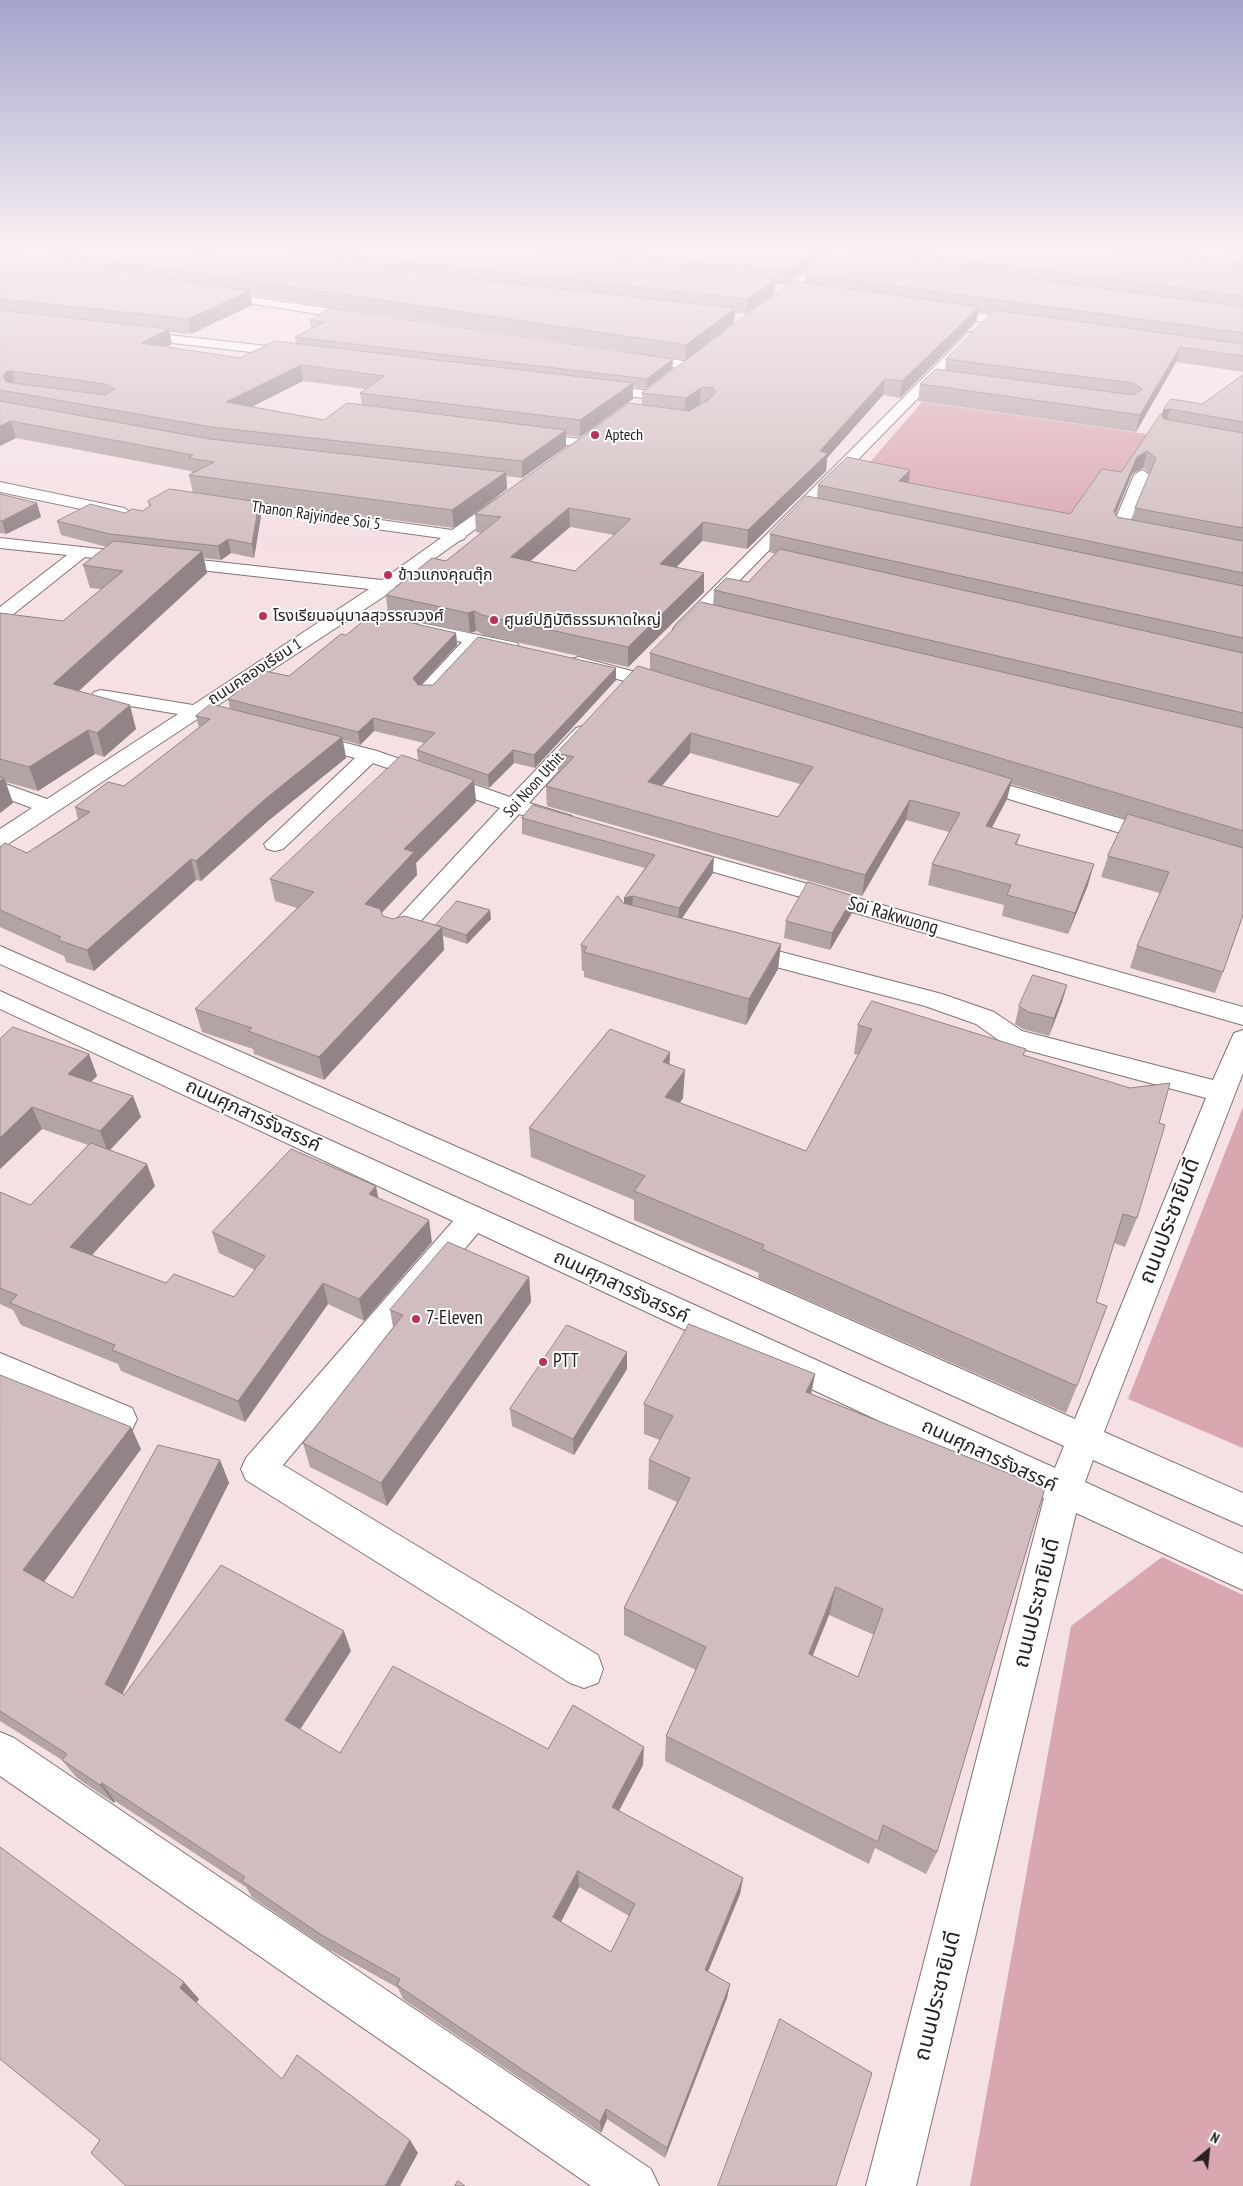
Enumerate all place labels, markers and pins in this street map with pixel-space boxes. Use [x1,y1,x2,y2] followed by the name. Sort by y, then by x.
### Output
[605,425,643,445] place label: Aptech
[589,429,601,441] marker: Aptech
[398,565,493,585] place label: ข้าวแกงคุณตุ๊ก
[382,569,394,581] marker: ข้าวแกงคุณตุ๊ก
[273,606,444,626] place label: โรงเรียนอนุบาลสุวรรณวงศ์
[257,610,269,622] marker: โรงเรียนอนุบาลสุวรรณวงศ์
[504,610,661,630] place label: ศูนย์ปฏิบัติธรรมหาดใหญ่
[488,614,500,626] marker: ศูนย์ปฏิบัติธรรมหาดใหญ่
[426,1308,483,1330] place label: 7-Eleven
[410,1313,422,1325] marker: 7-Eleven
[553,1351,579,1373] place label: PTT
[537,1356,549,1368] marker: PTT

